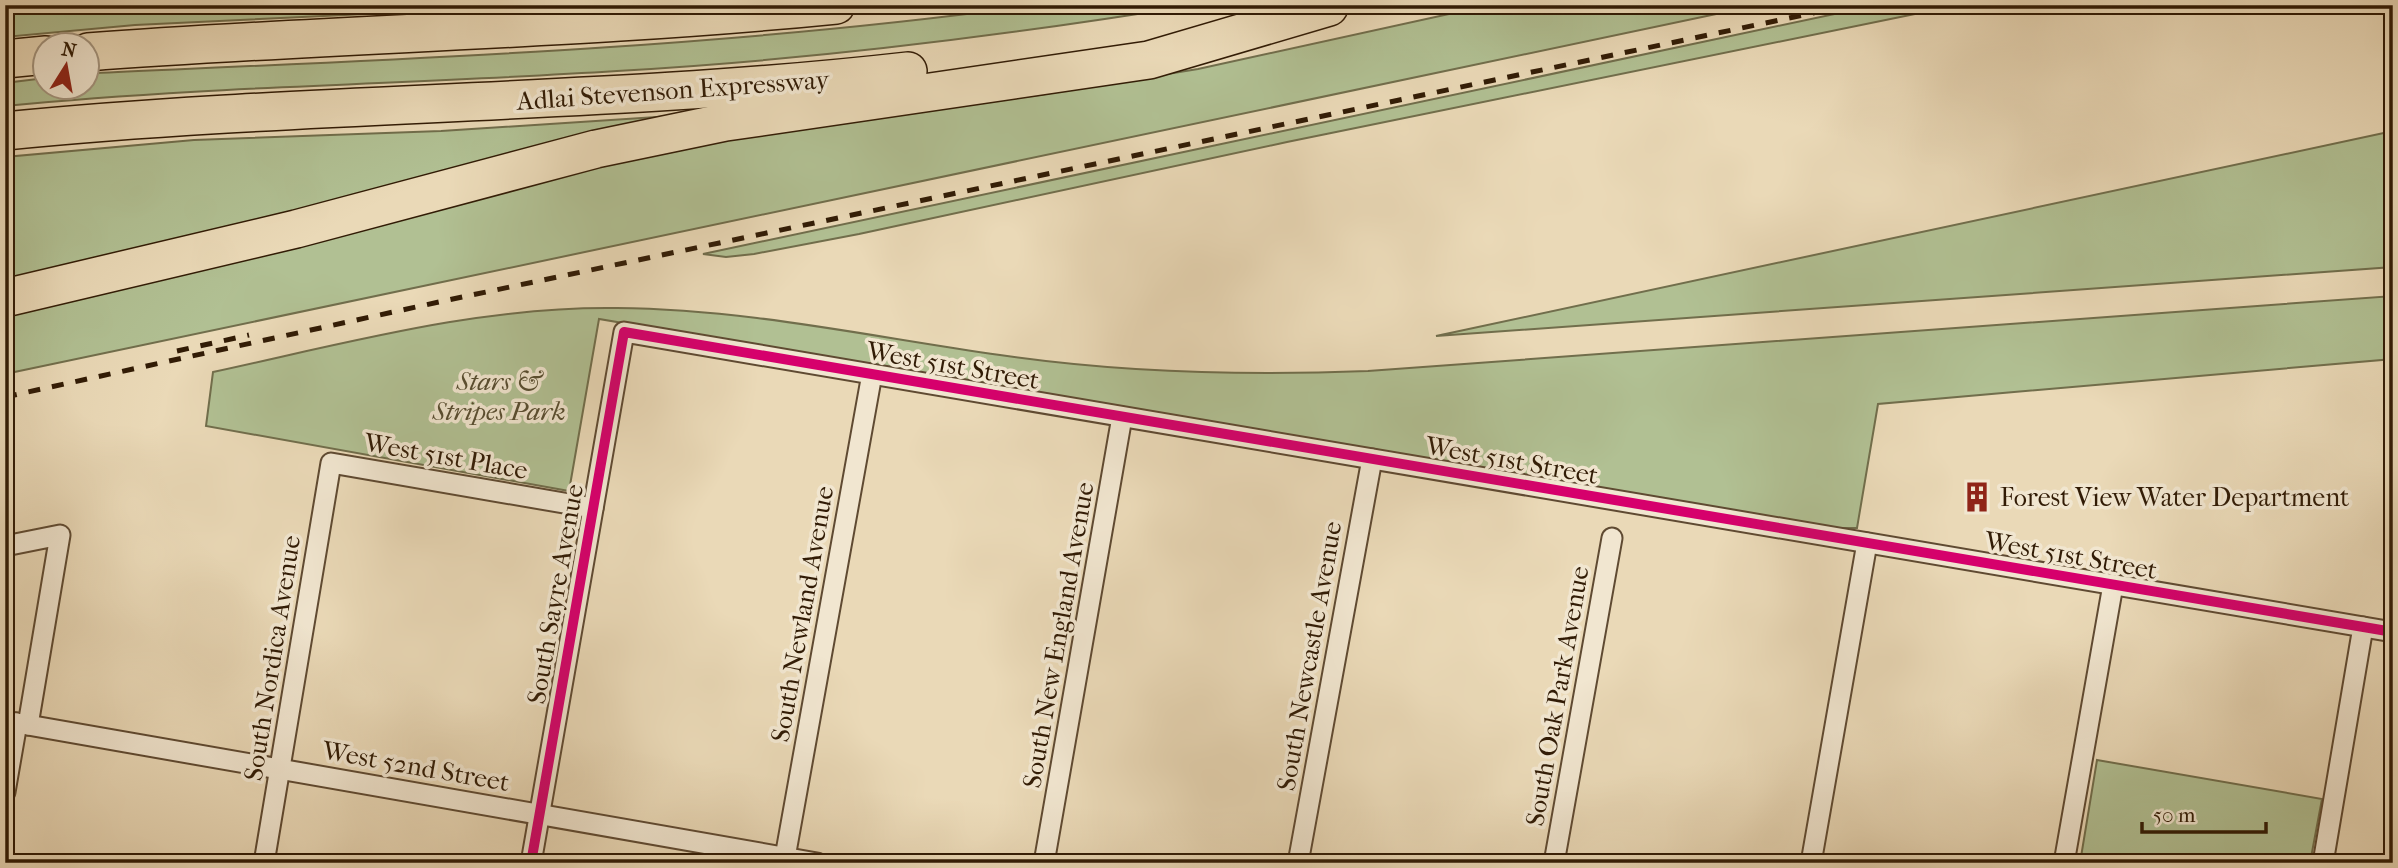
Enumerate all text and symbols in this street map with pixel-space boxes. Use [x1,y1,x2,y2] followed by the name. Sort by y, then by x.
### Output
[32,32,102,102] north arrow
[60,38,79,63] text: N
[515,64,832,117] street label: Adlai Stevenson Expressway
[863,335,1042,396] street label: West 51st Street
[431,366,566,427] park label: Stars & Stripes Park
[361,427,530,486] street label: West 51st Place
[1422,430,1601,491] street label: West 51st Street
[1016,480,1101,790] street label: South New England Avenue
[1960,480,1994,514] building icon: Forest View Water Department
[521,482,590,706] street label: South Sayre Avenue
[2000,482,2350,513] place label: Forest View Water Department
[765,484,840,744] street label: South Newland Avenue
[1271,519,1348,793] street label: South Newcastle Avenue
[1981,525,2160,586] street label: West 51st Street
[238,533,307,783] street label: South Nordica Avenue
[1519,564,1596,828] street label: South Oak Park Avenue
[319,735,512,798] street label: West 52nd Street
[2142,791,2267,835] scale bar
[2153,803,2196,827] text: 50 m

